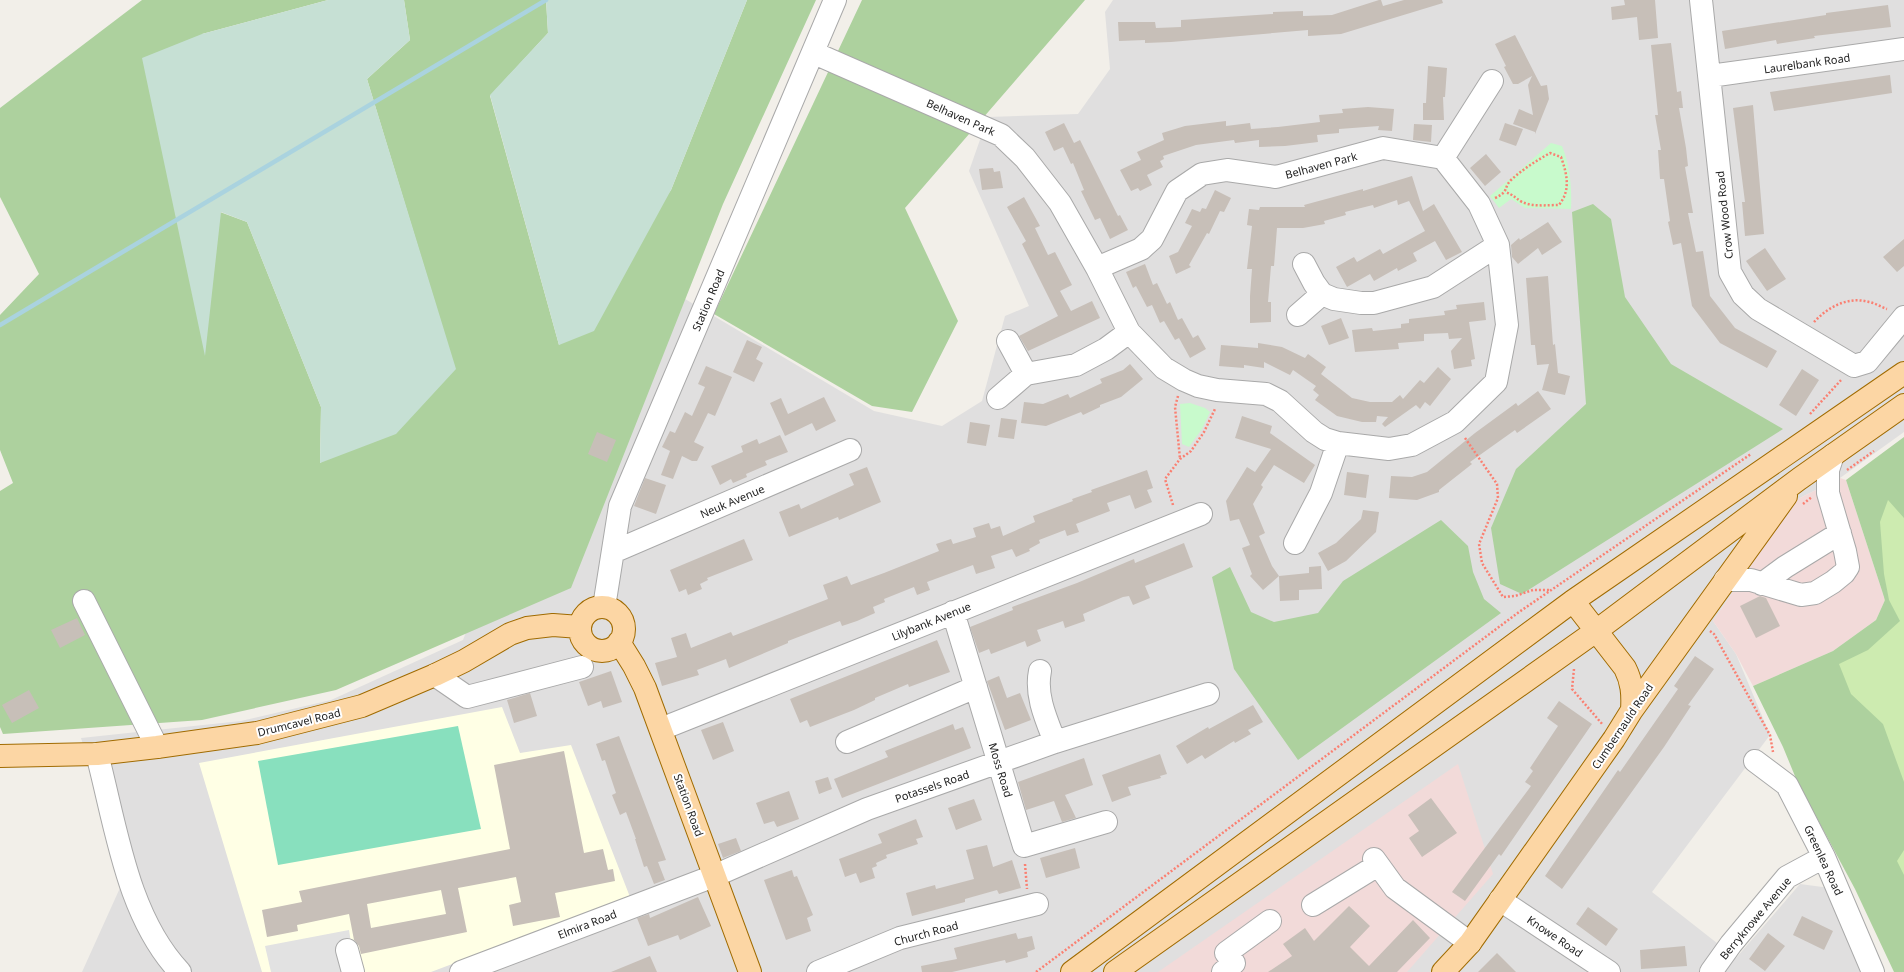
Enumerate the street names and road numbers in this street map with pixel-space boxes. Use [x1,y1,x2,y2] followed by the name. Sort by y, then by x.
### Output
[1763,50,1851,76] street label: Laurelbank Road
[924,95,998,139] street label: Belhaven Park
[1283,148,1359,182] street label: Belhaven Park
[1712,170,1736,260] street label: Crow Wood Road
[688,267,728,333] street label: Station Road
[697,481,767,521] street label: Neuk Avenue
[889,598,973,644] street label: Lilybank Avenue
[1588,680,1656,772] street label: Cumbernauld Road
[256,704,342,740] street label: Drumcavel Road
[986,741,1016,799] street label: Moss Road
[893,766,971,806] street label: Potassels Road
[671,772,707,838] street label: Station Road
[1801,822,1847,898] street label: Greenlea Road
[1716,874,1794,962] street label: Berryknowe Avenue
[555,906,619,942] street label: Elmira Road
[1524,912,1586,960] street label: Knowe Road
[892,917,960,949] street label: Church Road

